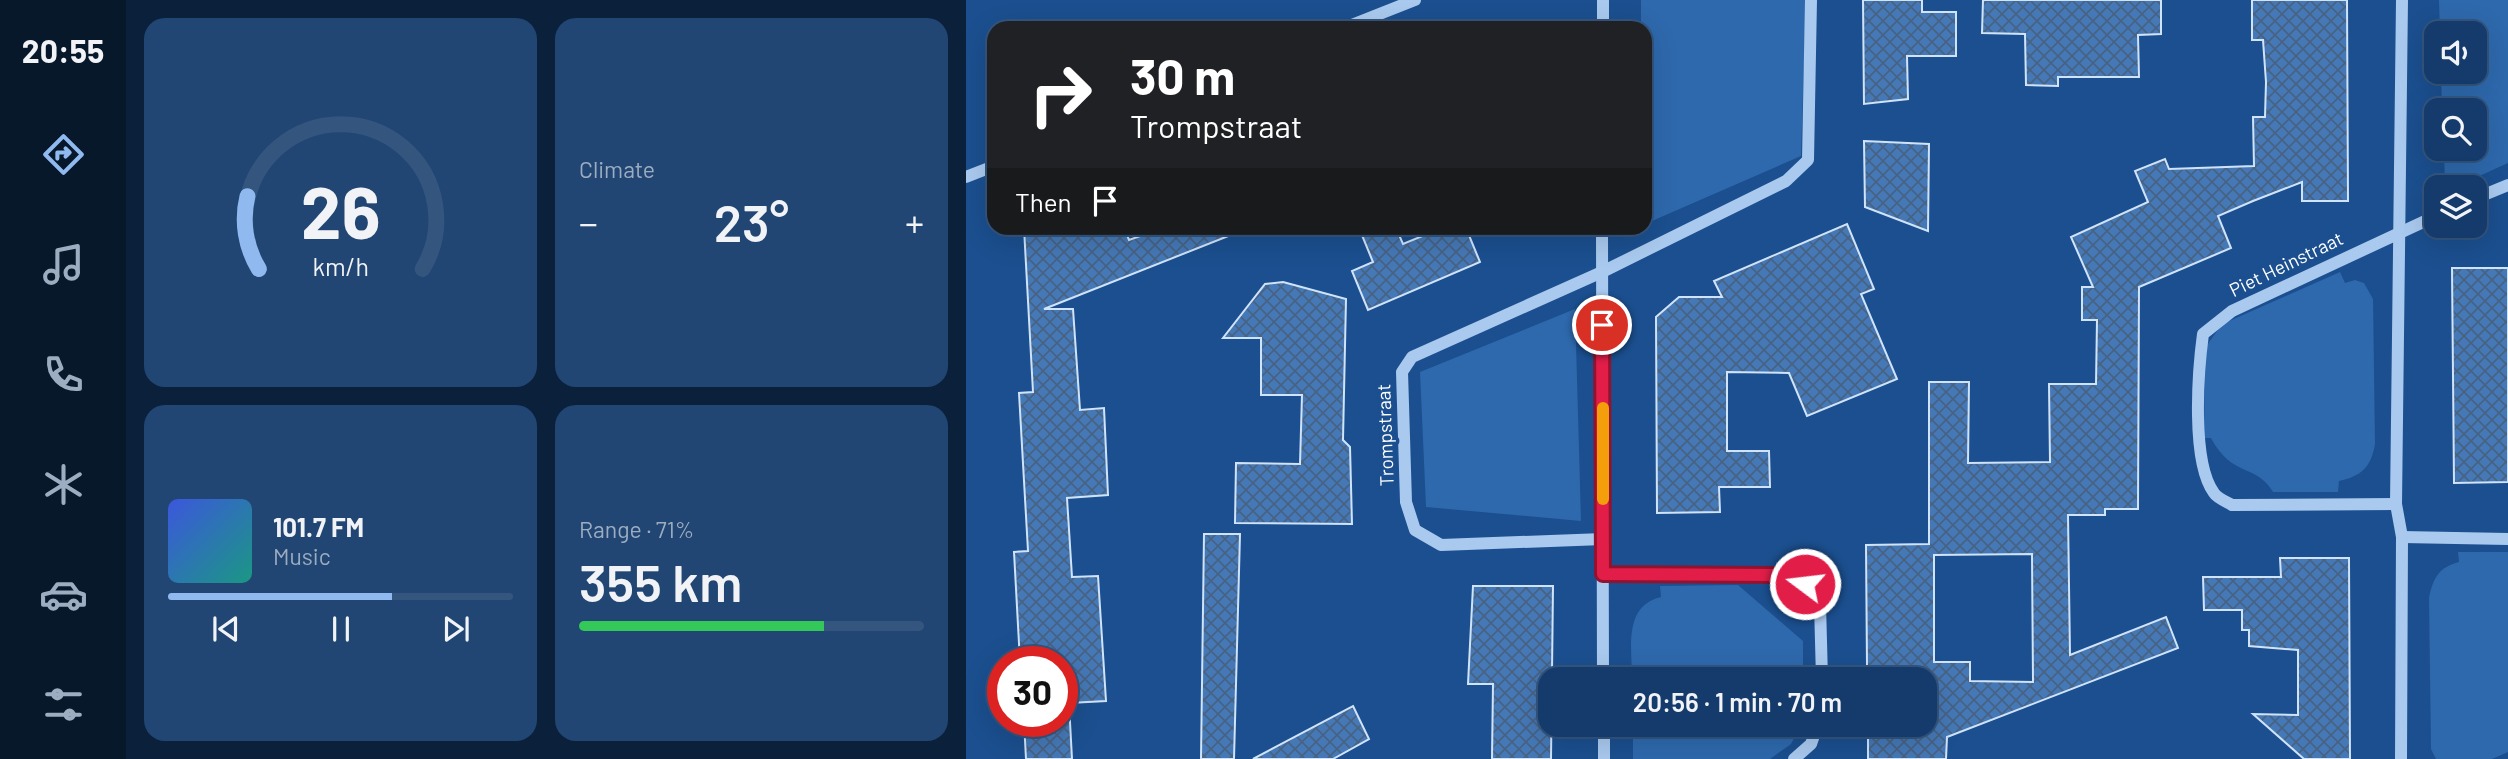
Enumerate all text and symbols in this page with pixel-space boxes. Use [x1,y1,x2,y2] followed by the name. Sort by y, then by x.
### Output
[2424,21,2487,238] map controls
[2424,21,2487,84] button: sound
[22,31,104,69] text: 20:55
[1130,46,1235,105] text: 30 m
[1015,49,1106,140] icon: right
[2424,98,2487,161] button: search
[1130,106,1302,144] text: Trompstraat
[39,130,88,179] icon: directions
[579,155,655,183] text: Climate
[301,166,380,254] text: 26
[2424,175,2487,238] button: layers
[1086,182,1124,220] icon: arrive
[1015,186,1072,217] text: Then
[714,190,789,252] text: 23°
[579,199,598,245] text: −
[905,199,924,245] text: +
[2225,226,2346,301] street label: Piet Heinstraat
[39,240,88,289] icon: music
[312,250,369,280] text: km/h
[1572,295,1632,355] pin
[1583,306,1621,344] icon: arrive
[39,350,88,399] icon: phone
[1371,383,1398,487] street label: Trompstraat
[39,460,88,509] icon: climate
[273,511,364,542] text: 101.7 FM
[579,515,694,543] text: Range · 71%
[273,542,331,570] text: Music
[1768,547,1842,621] position arrow
[579,550,742,612] text: 355 km
[39,570,88,619] icon: car
[207,610,245,648] icon: previous
[322,610,360,648] icon: pause
[437,610,475,648] icon: next
[987,646,1078,737] speed limit sign: 30
[39,680,88,729] icon: filters
[1633,686,1842,717] text: 20:56 · 1 min · 70 m

